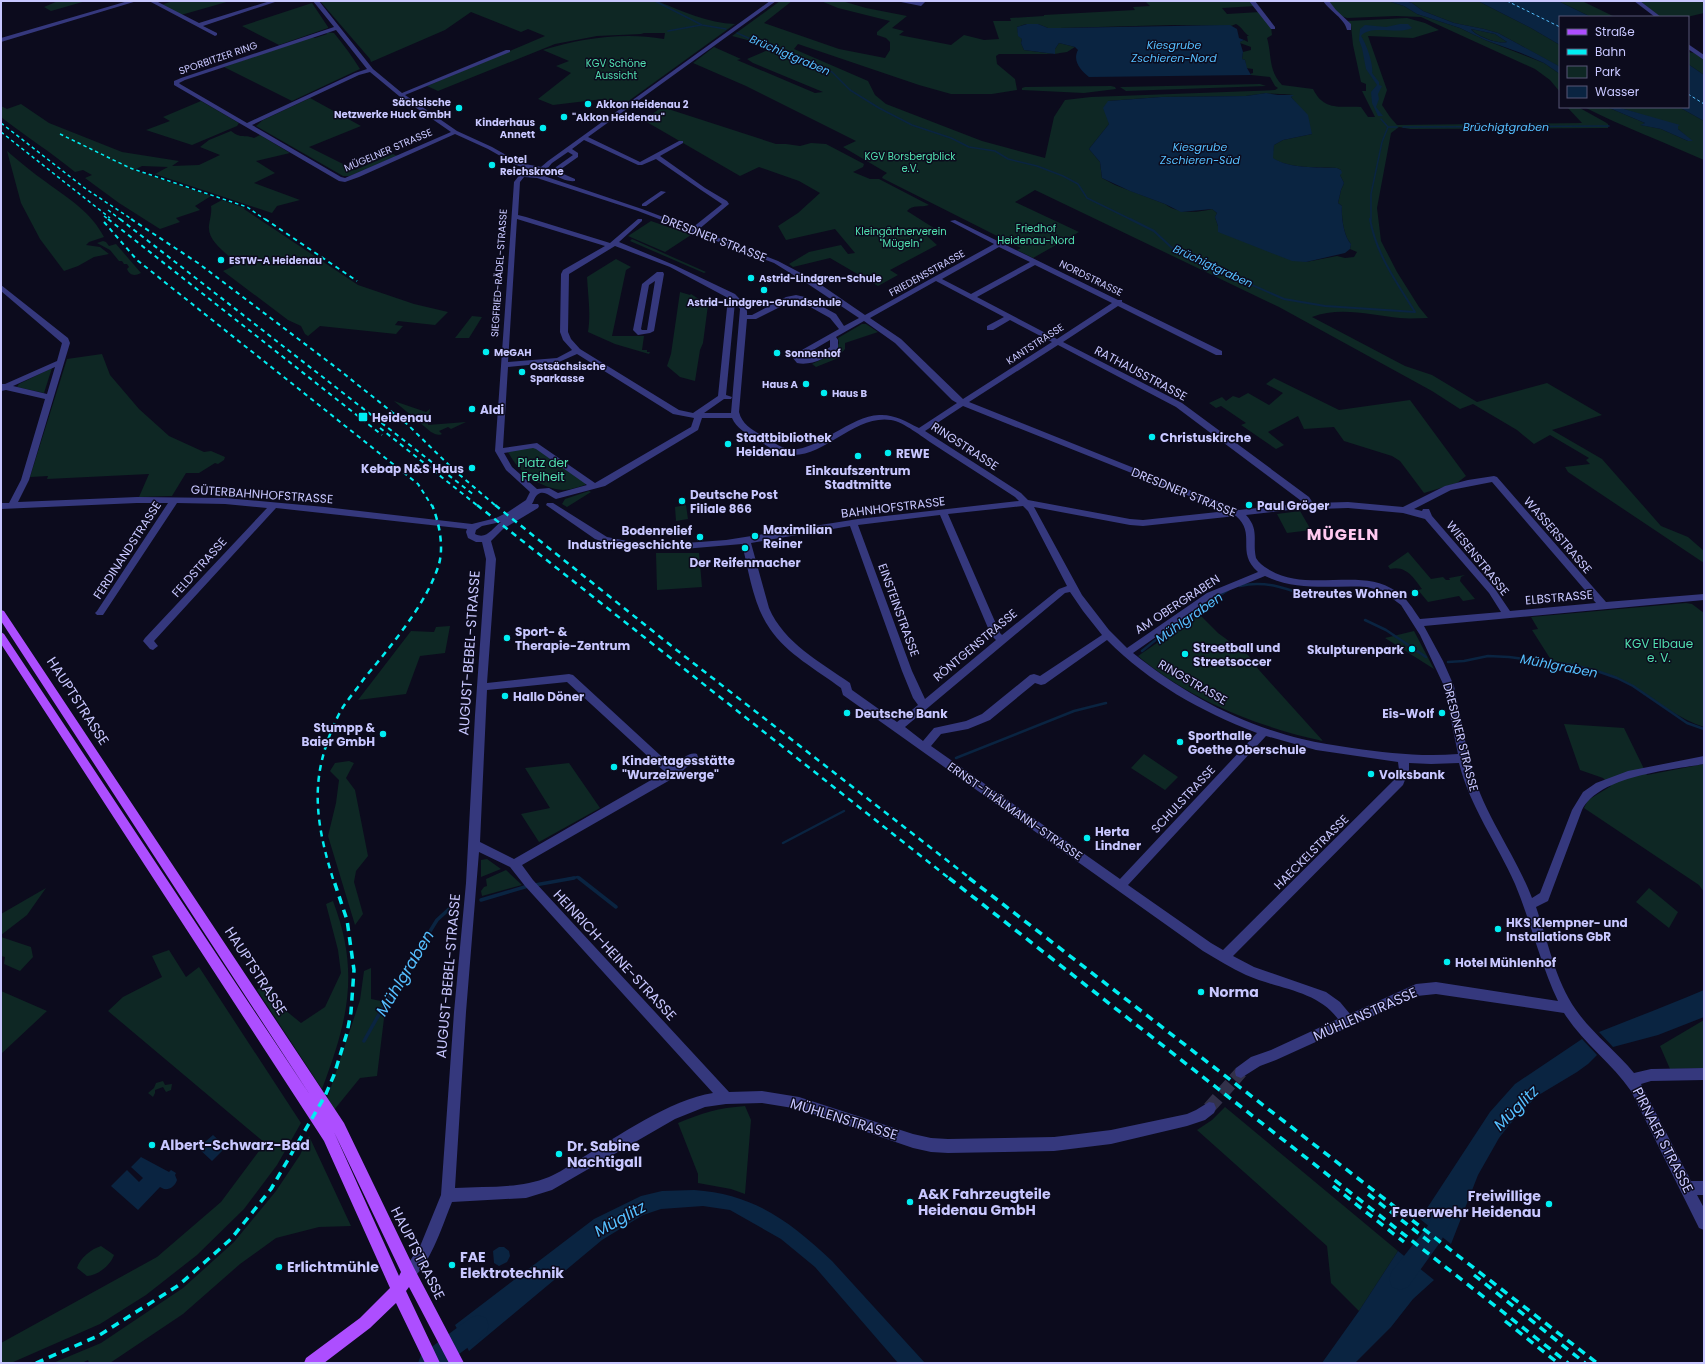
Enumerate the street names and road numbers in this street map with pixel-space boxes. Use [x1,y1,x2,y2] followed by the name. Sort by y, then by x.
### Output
[177,37,260,78] street label: SPORBITZER RING
[342,125,434,175] street label: MÜGELNER STRASSE
[487,208,511,338] street label: SIEGFRIED-RÄDEL-STRASSE
[659,210,769,266] street label: DRESDNER STRASSE
[886,246,968,300] street label: FRIEDENSSTRASSE
[1057,256,1125,300] street label: NORDSTRASSE
[1003,320,1067,368] street label: KANTSTRASSE
[1092,341,1190,405] street label: RATHAUSSTRASSE
[928,418,1002,474] street label: RINGSTRASSE
[1129,463,1239,521] street label: DRESDNER STRASSE
[190,481,334,507] street label: GÜTERBAHNHOFSTRASSE
[840,492,946,522] street label: BAHNHOFSTRASSE
[1520,493,1596,577] street label: WASSERSTRASSE
[89,498,165,602] street label: FERDINANDSTRASSE
[1443,517,1513,599] street label: WIESENSTRASSE
[168,533,230,601] street label: FELDSTRASSE
[874,561,924,659] street label: EINSTEINSTRASSE
[453,570,485,736] street label: AUGUST-BEBEL-STRASSE
[1131,570,1223,638] street label: AM OBERGRABEN
[1524,586,1594,608] street label: ELBSTRASSE
[929,605,1021,685] street label: RÖNTGENSTRASSE
[42,653,114,749] street label: HAUPTSTRASSE
[1155,655,1231,709] street label: RINGSTRASSE
[1439,681,1483,793] street label: DRESDNER STRASSE
[944,758,1086,864] street label: ERNST-THÄLMANN-STRASSE
[1147,761,1219,837] street label: SCHULSTRASSE
[1270,811,1352,893] street label: HAECKELSTRASSE
[549,885,681,1025] street label: HEINRICH-HEINE-STRASSE
[431,893,465,1059] street label: AUGUST-BEBEL-STRASSE
[220,923,292,1019] street label: HAUPTSTRASSE
[1310,982,1420,1046] street label: MÜHLENSTRASSE
[1628,1084,1698,1196] street label: PIRNAER STRASSE
[788,1093,900,1145] street label: MÜHLENSTRASSE
[386,1203,450,1303] street label: HAUPTSTRASSE

